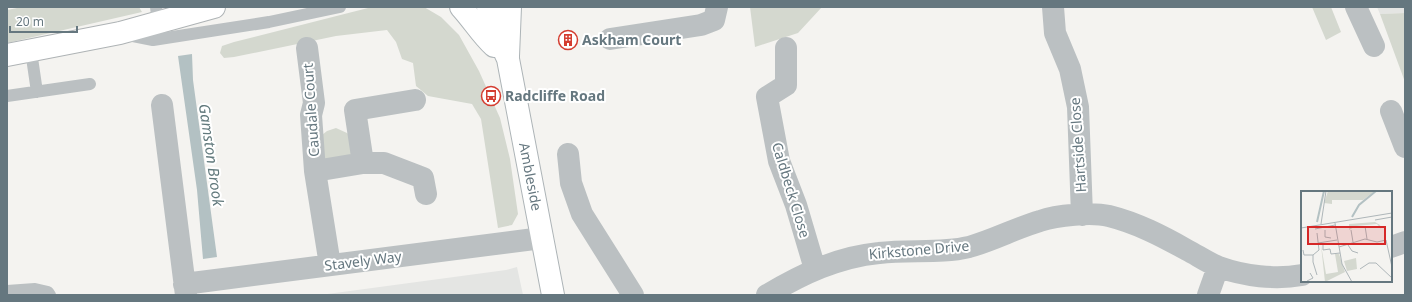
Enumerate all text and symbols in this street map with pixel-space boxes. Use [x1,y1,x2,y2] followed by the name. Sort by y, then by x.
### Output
[10,8,77,34] scale bar
[16,13,44,30] text: 20 m
[557,29,579,51] building icon: Askham Court
[582,30,681,49] place label: Askham Court
[298,63,323,157] street label: Caudale Court
[480,85,502,107] bus stop icon: Radcliffe Road
[505,86,605,105] place label: Radcliffe Road
[1065,97,1090,193] street label: Hartside Close
[195,102,229,208] water label: Gamston Brook
[768,140,815,240] street label: Caldbeck Close
[515,141,547,212] street label: Ambleside
[1301,191,1392,282] inset map
[868,236,970,263] street label: Kirkstone Drive
[323,246,404,275] street label: Stavely Way

